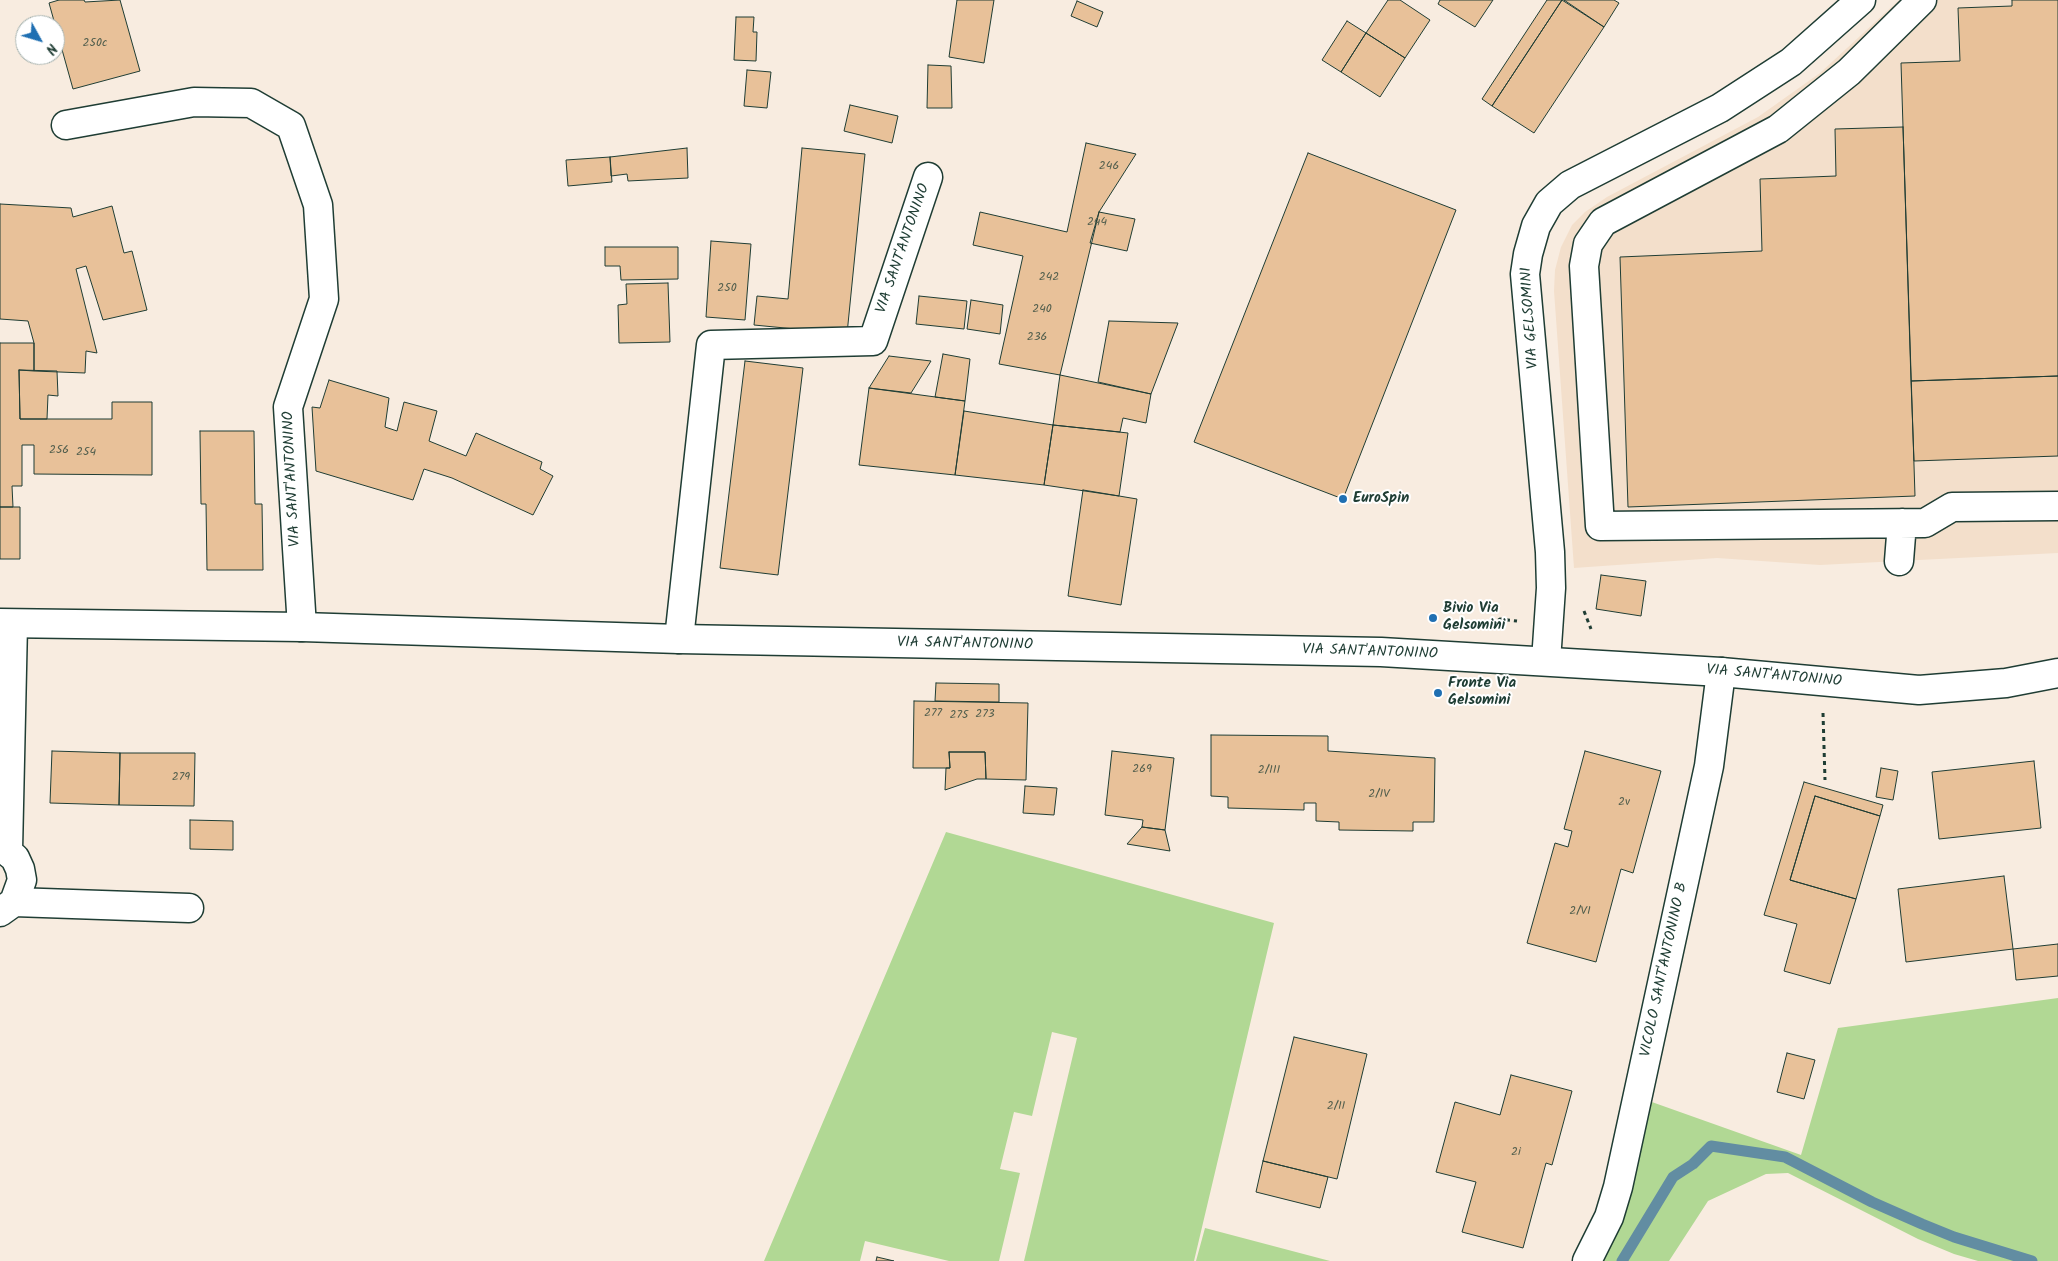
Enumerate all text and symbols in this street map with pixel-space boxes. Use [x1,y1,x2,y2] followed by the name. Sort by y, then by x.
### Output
[15,15,65,65] north arrow
[83,37,107,51] house number: 250c
[40,38,62,59] text: N
[1099,160,1119,174] house number: 246
[873,182,935,316] street label: VIA SANT'ANTONINO
[1087,216,1107,230] house number: 244
[1518,266,1544,370] street label: VIA GELSOMINI
[1039,271,1059,285] house number: 242
[717,282,737,296] house number: 250
[1032,303,1052,317] house number: 240
[1027,331,1047,345] house number: 236
[280,411,306,547] street label: VIA SANT'ANTONINO
[49,444,69,458] house number: 256
[76,446,96,460] house number: 254
[1353,490,1409,508] place label: EuroSpin
[1337,493,1349,505] marker: EuroSpin
[1443,600,1506,635] place label: Bivio Via Gelsomini
[1427,612,1439,624] marker: Bivio Via Gelsomini
[897,635,1033,655] street label: VIA SANT'ANTONINO
[1302,642,1438,664] street label: VIA SANT'ANTONINO
[1706,662,1842,692] street label: VIA SANT'ANTONINO
[1448,675,1516,710] place label: Fronte Via Gelsomini
[1432,687,1444,699] marker: Fronte Via Gelsomini
[924,707,942,721] house number: 277
[975,708,995,722] house number: 273
[950,709,968,723] house number: 275
[1132,763,1152,777] house number: 269
[1258,764,1280,778] house number: 2/III
[172,771,190,785] house number: 279
[1368,788,1390,802] house number: 2/IV
[1618,796,1630,810] house number: 2v
[1638,881,1692,1059] street label: VICOLO SANT'ANTONINO B
[1569,905,1591,919] house number: 2/VI
[1327,1100,1345,1114] house number: 2/II
[1511,1146,1521,1160] house number: 2i

